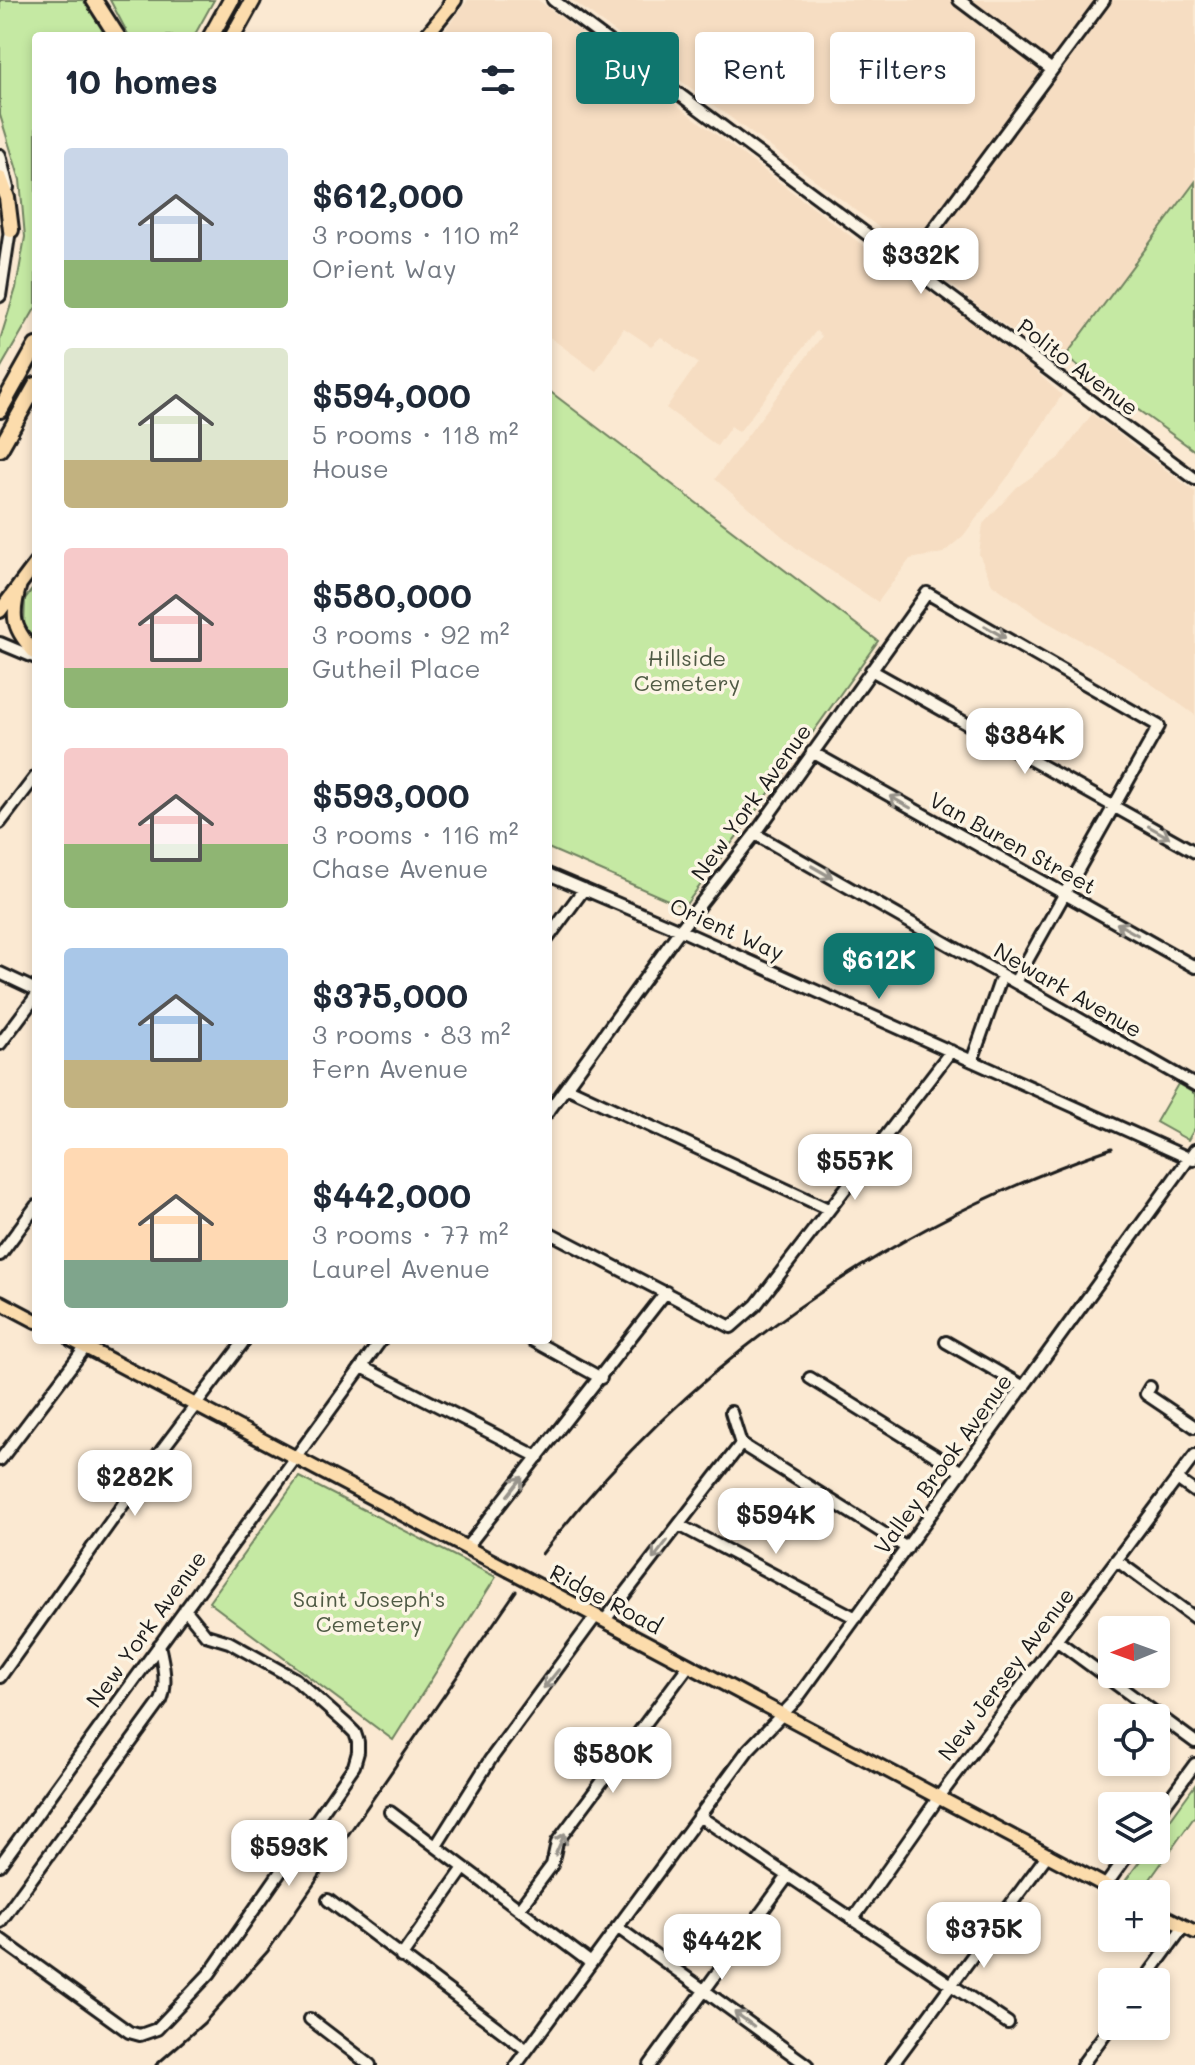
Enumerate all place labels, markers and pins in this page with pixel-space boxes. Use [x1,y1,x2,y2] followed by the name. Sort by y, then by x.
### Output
[865,228,977,296] pin: $332K
[969,708,1081,776] pin: $384K
[823,933,935,1001] pin: $612K
[799,1134,911,1202] pin: $557K
[79,1450,191,1518] pin: $282K
[720,1488,832,1556] pin: $594K
[557,1727,669,1795] pin: $580K
[233,1820,345,1888] pin: $593K
[928,1902,1040,1970] pin: $375K
[666,1914,778,1982] pin: $442K

